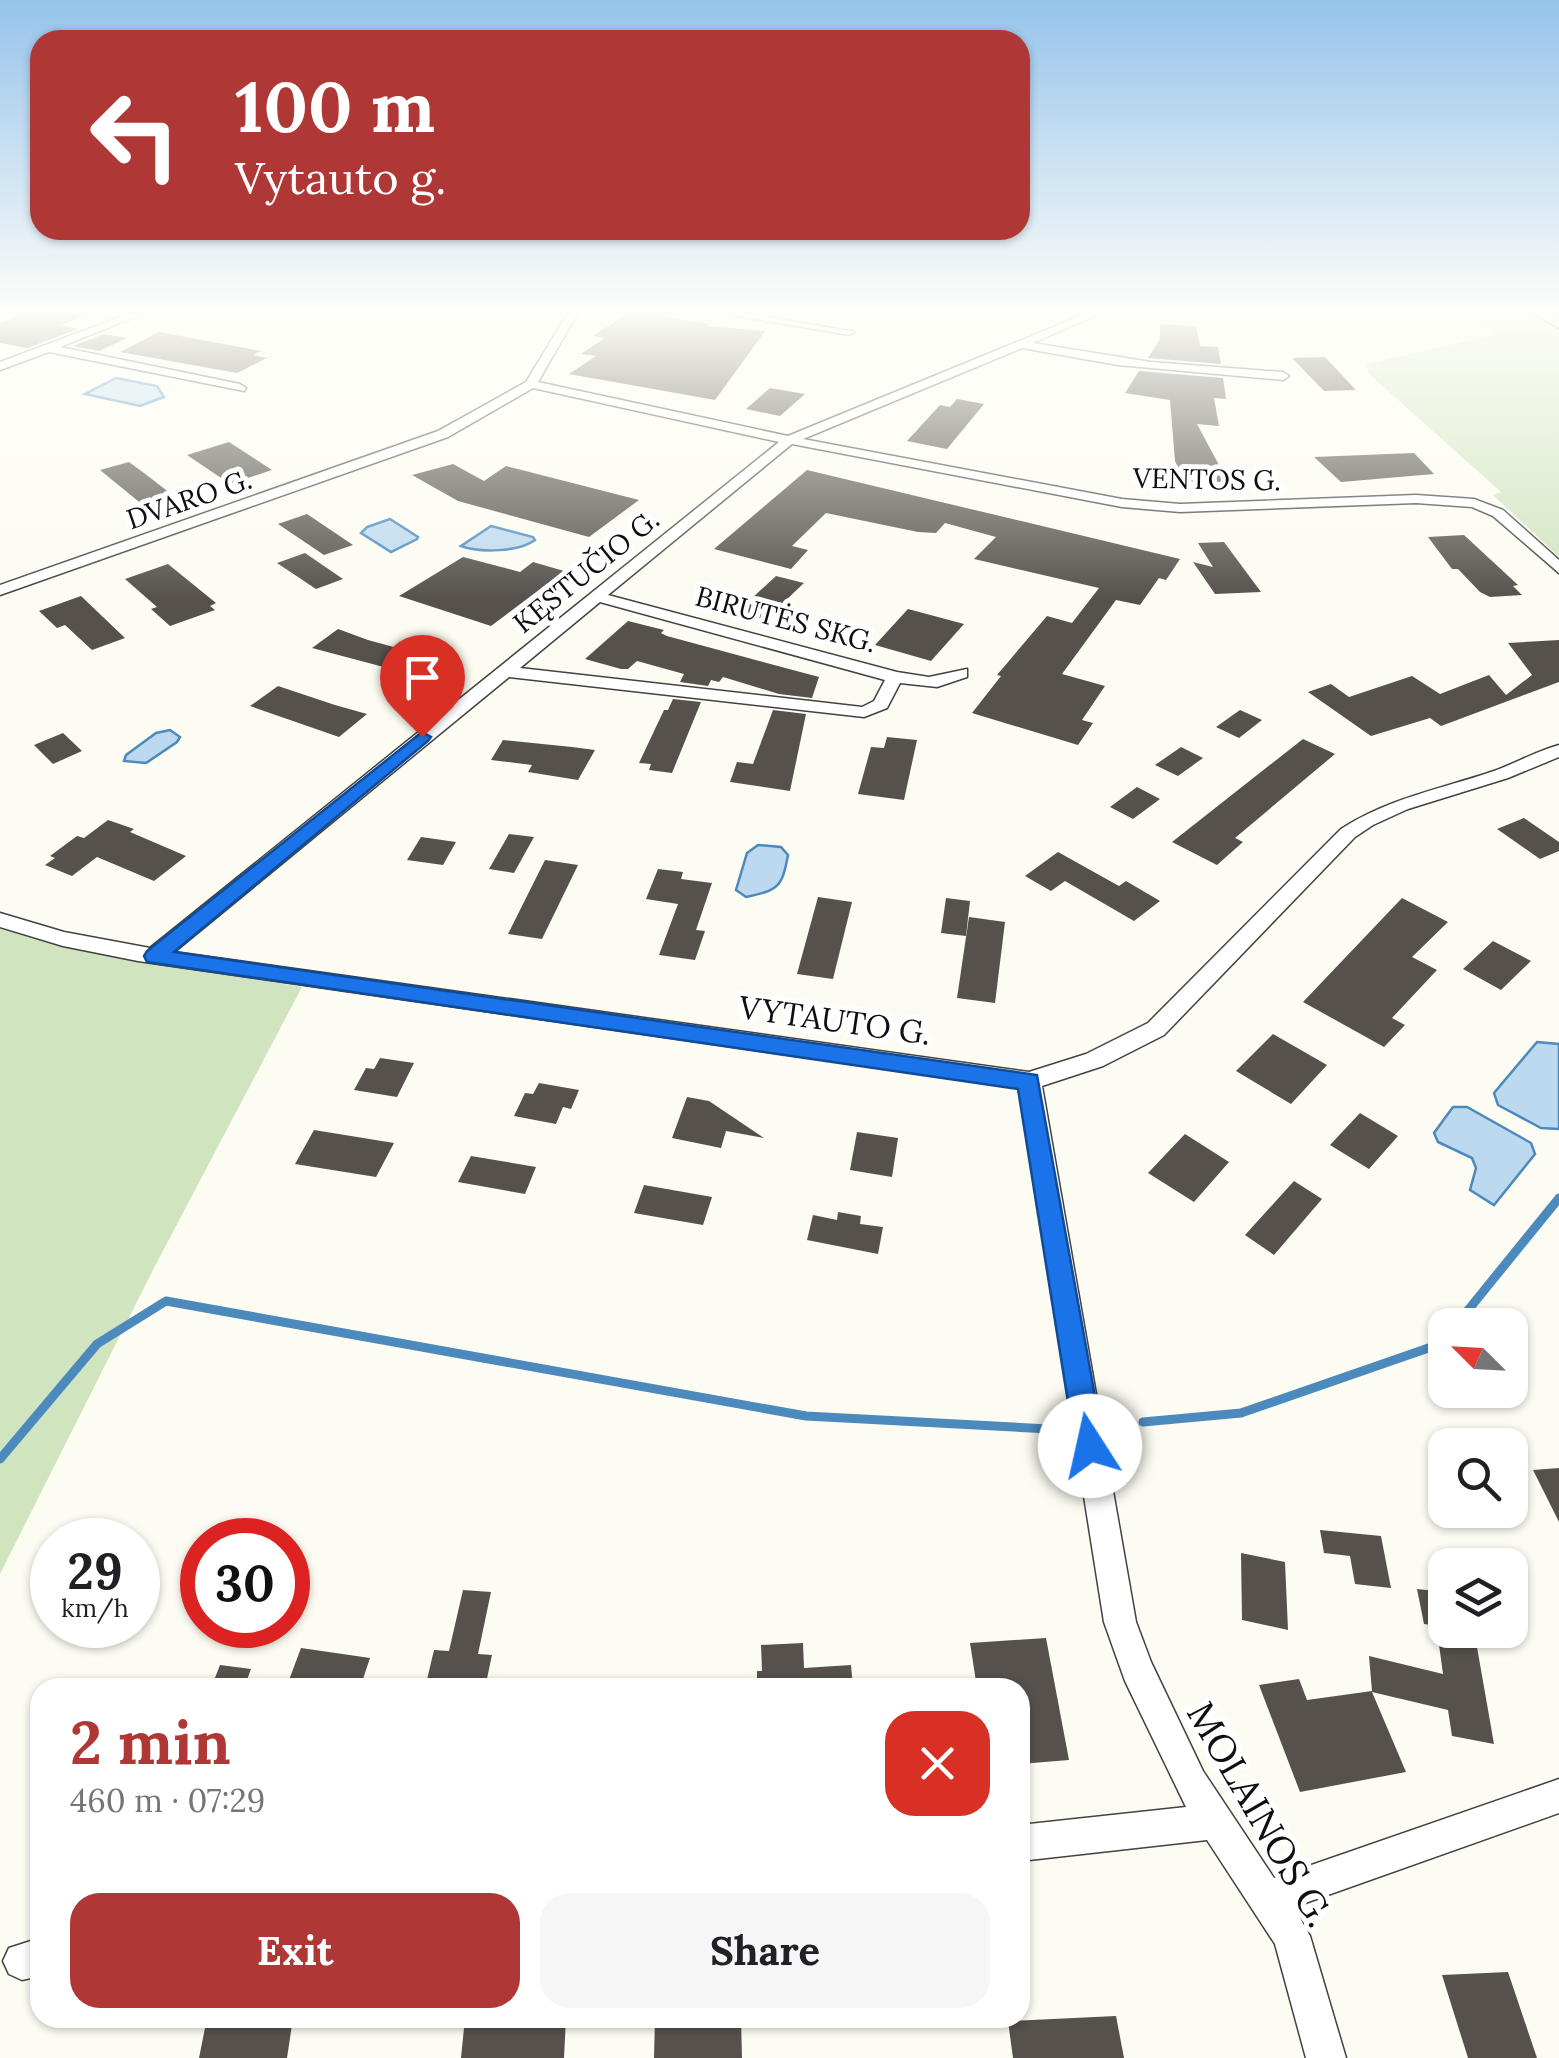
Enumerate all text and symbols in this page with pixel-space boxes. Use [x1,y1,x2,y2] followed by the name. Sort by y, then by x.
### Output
[235,62,435,151] text: 100 m
[70,70,200,200] icon: left
[235,149,446,206] text: Vytauto g.
[1131,460,1282,498] street label: VENTOS G.
[122,461,256,537] street label: DVARO G.
[506,501,666,641] street label: KĘSTUČIO G.
[692,578,880,660] street label: BIRUTĖS SKG.
[380,635,465,738] pin
[395,650,450,705] icon: arrive
[735,986,934,1054] street label: VYTAUTO G.
[1428,1308,1528,1408] north arrow
[1428,1308,1528,1648] map controls
[1038,1394,1142,1498] position arrow
[1428,1428,1528,1528] button: search
[180,1518,310,1648] speed limit sign: 30
[67,1539,123,1603] text: 29
[1428,1548,1528,1648] button: layers
[61,1592,129,1624] text: km/h
[1177,1693,1345,1935] street label: MOLAINOS G.
[70,1704,231,1780] text: 2 min
[885,1711,990,1816] button: close
[70,1780,265,1821] text: 460 m · 07:29
[70,1893,520,2008] button: Exit
[540,1893,990,2008] button: Share

